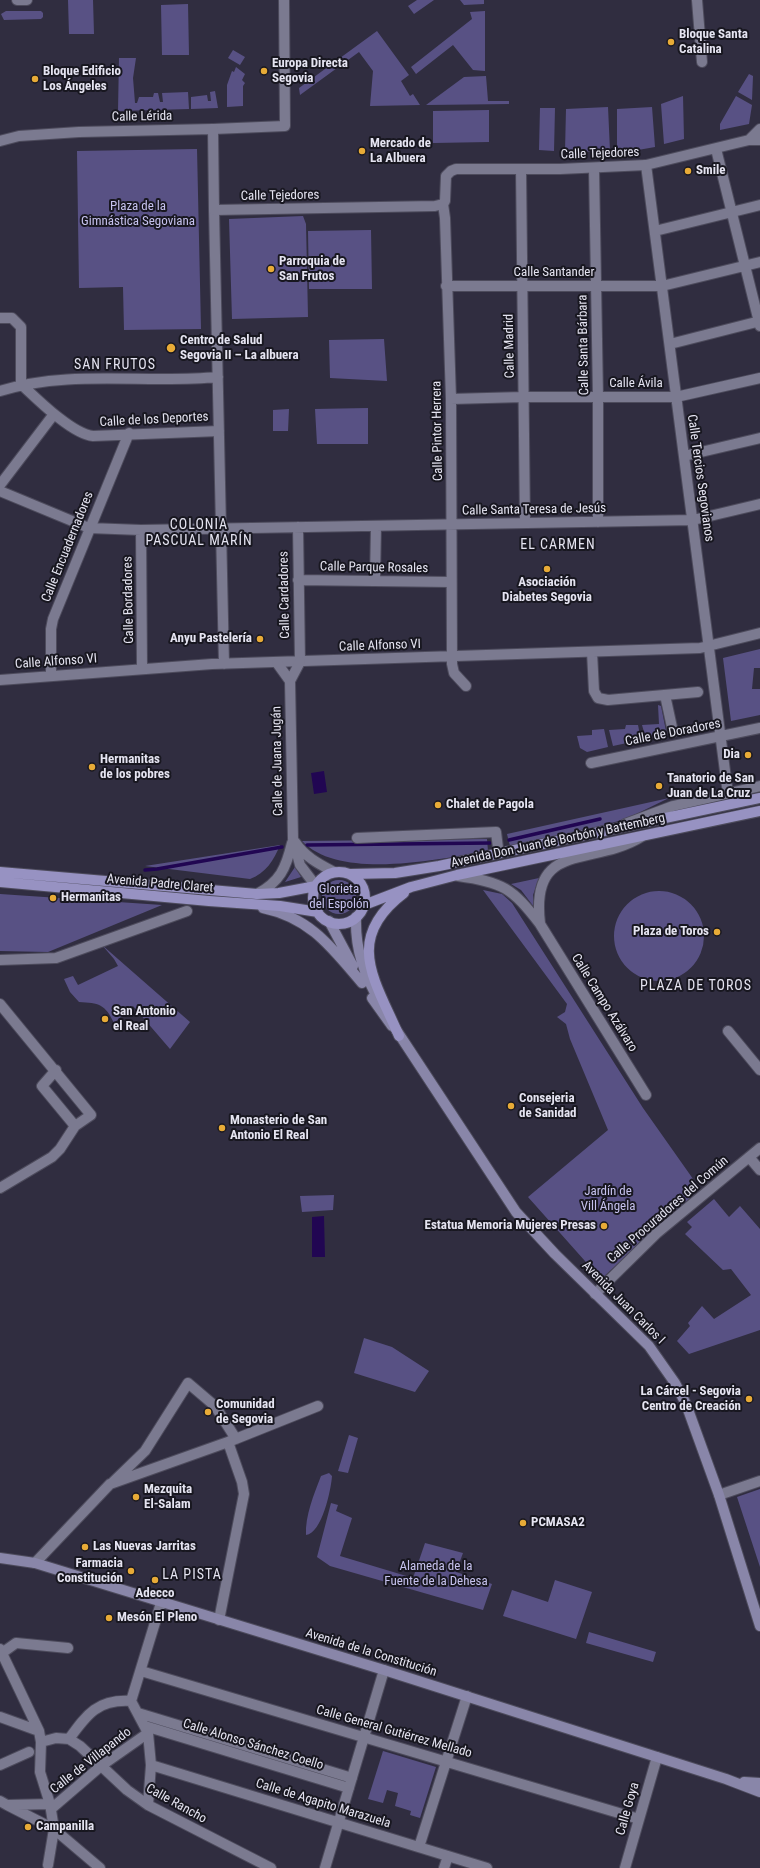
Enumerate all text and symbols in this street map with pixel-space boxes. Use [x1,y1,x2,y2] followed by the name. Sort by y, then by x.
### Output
[679,27,748,58] place label: Bloque Santa Catalina
[666,37,676,47] marker: Bloque Santa Catalina
[272,56,348,87] place label: Europa Directa Segovia
[43,64,121,95] place label: Bloque Edificio Los Ángeles
[259,66,269,76] marker: Europa Directa Segovia
[30,74,40,84] marker: Bloque Edificio Los Ángeles
[112,109,172,125] street label: Calle Lérida
[370,136,431,167] place label: Mercado de La Albuera
[560,145,640,163] street label: Calle Tejedores
[357,146,367,156] marker: Mercado de La Albuera
[696,163,725,179] place label: Smile
[683,166,693,176] marker: Smile
[241,188,319,204] street label: Calle Tejedores
[81,199,195,230] park label: Plaza de la Gimnástica Segoviana
[279,254,345,285] place label: Parroquia de San Frutos
[266,264,276,274] marker: Parroquia de San Frutos
[514,265,594,281] street label: Calle Santander
[575,294,593,396] street label: Calle Santa Bárbara
[502,314,518,378] street label: Calle Madrid
[180,333,299,364] place label: Centro de Salud Segovia II – La albuera
[165,342,177,354] marker: Centro de Salud Segovia II – La albuera
[74,357,156,373] district label: SAN FRUTOS
[609,376,663,392] street label: Calle Ávila
[429,381,447,481] street label: Calle Pintor Herrera
[99,409,209,431] street label: Calle de los Deportes
[683,413,717,543] street label: Calle Tercios Segovianos
[39,489,97,605] street label: Calle Encuadernadores
[462,501,606,519] street label: Calle Santa Teresa de Jesús
[145,517,253,550] district label: COLONIA PASCUAL MARÍN
[520,537,596,553] district label: EL CARMEN
[276,551,294,639] street label: Calle Cardadores
[120,556,138,644] street label: Calle Bordadores
[320,559,428,577] street label: Calle Parque Rosales
[542,564,552,574] marker: Asociación Diabetes Segovia
[502,575,592,606] place label: Asociación Diabetes Segovia
[170,631,252,647] place label: Anyu Pastelería
[255,634,265,644] marker: Anyu Pastelería
[339,637,421,655] street label: Calle Alfonso VI
[15,651,97,673] street label: Calle Alfonso VI
[269,706,287,816] street label: Calle de Juana Jugán
[624,716,722,750] street label: Calle de Doradores
[723,747,740,763] place label: Dia
[743,750,753,760] marker: Dia
[100,752,170,783] place label: Hermanitas de los pobres
[87,762,97,772] marker: Hermanitas de los pobres
[667,771,754,802] place label: Tanatorio de San Juan de La Cruz
[654,781,664,791] marker: Tanatorio de San Juan de La Cruz
[446,797,534,813] place label: Chalet de Pagola
[433,800,443,810] marker: Chalet de Pagola
[450,811,666,871] street label: Avenida Don Juan de Borbón y Battemberg
[106,872,214,896] street label: Avenida Padre Claret
[309,882,369,913] park label: Glorieta del Espolón
[61,890,121,906] place label: Hermanitas
[48,893,58,903] marker: Hermanitas
[633,924,709,940] place label: Plaza de Toros
[712,927,722,937] marker: Plaza de Toros
[568,951,640,1055] street label: Calle Campo Azálvaro
[640,978,752,994] district label: PLAZA DE TOROS
[113,1004,176,1035] place label: San Antonio el Real
[100,1014,110,1024] marker: San Antonio el Real
[519,1091,576,1122] place label: Consejeria de Sanidad
[506,1101,516,1111] marker: Consejeria de Sanidad
[230,1113,327,1144] place label: Monasterio de San Antonio El Real
[217,1123,227,1133] marker: Monasterio de San Antonio El Real
[604,1153,732,1267] street label: Calle Procuradores del Común
[581,1184,635,1215] park label: Jardín de Vill Ángela
[425,1218,596,1234] place label: Estatua Memoria Mujeres Presas
[599,1221,609,1231] marker: Estatua Memoria Mujeres Presas
[578,1258,668,1348] street label: Avenida Juan Carlos I
[640,1384,741,1415] place label: La Cárcel - Segovia Centro de Creación
[744,1394,754,1404] marker: La Cárcel - Segovia Centro de Creación
[216,1397,275,1428] place label: Comunidad de Segovia
[203,1407,213,1417] marker: Comunidad de Segovia
[144,1482,192,1513] place label: Mezquita El-Salam
[131,1492,141,1502] marker: Mezquita El-Salam
[531,1515,585,1531] place label: PCMASA2
[518,1518,528,1528] marker: PCMASA2
[93,1539,196,1555] place label: Las Nuevas Jarritas
[80,1542,90,1552] marker: Las Nuevas Jarritas
[57,1556,123,1587] place label: Farmacia Constitución
[384,1559,488,1590] park label: Alameda de la Fuente de la Dehesa
[126,1566,136,1576] marker: Farmacia Constitución
[162,1567,222,1583] district label: LA PISTA
[150,1575,160,1585] marker: Adecco
[136,1586,174,1602] place label: Adecco
[117,1610,197,1626] place label: Mesón El Pleno
[104,1613,114,1623] marker: Mesón El Pleno
[304,1626,438,1680] street label: Avenida de la Constitución
[314,1702,474,1762] street label: Calle General Gutiérrez Mellado
[181,1716,325,1774] street label: Calle Alonso Sánchez Coello
[47,1725,135,1797] street label: Calle de Villapando
[254,1776,392,1832] street label: Calle de Agapito Marazuela
[143,1781,209,1827] street label: Calle Rancho
[613,1781,643,1837] street label: Calle Goya
[36,1819,94,1835] place label: Campanilla
[23,1822,33,1832] marker: Campanilla

